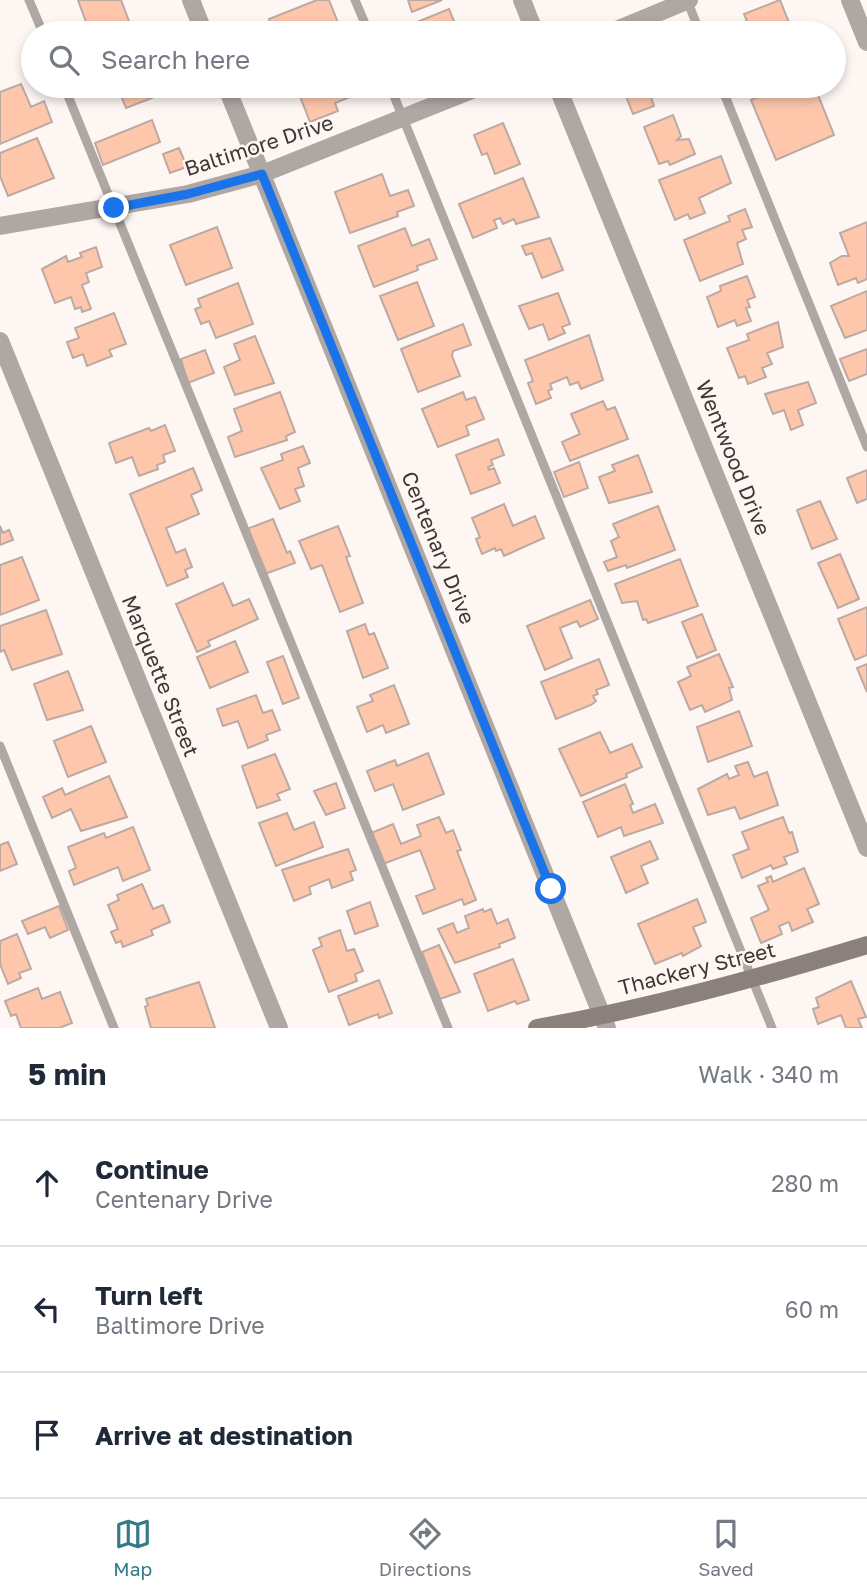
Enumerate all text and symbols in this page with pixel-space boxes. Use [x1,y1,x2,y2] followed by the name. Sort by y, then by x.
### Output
[21,21,846,98] search box
[45,41,83,79] icon: search
[101,44,250,75] text: Search here
[181,109,336,181] street label: Baltimore Drive
[98,192,129,223] route end
[691,376,777,539] street label: Wentwood Drive
[396,467,481,628] street label: Centenary Drive
[117,591,205,760] street label: Marquette Street
[535,873,566,904] route start
[616,936,778,1000] street label: Thackery Street
[28,1056,106,1092] text: 5 min
[698,1060,839,1088] text: Walk · 340 m
[95,1154,209,1185] text: Continue
[28,1164,66,1202] icon: ahead
[771,1169,839,1197] text: 280 m
[95,1185,273,1213] text: Centenary Drive
[95,1280,203,1311] text: Turn left
[28,1290,66,1328] icon: left
[785,1295,839,1323] text: 60 m
[95,1311,265,1339] text: Baltimore Drive
[28,1416,66,1454] icon: arrive
[95,1420,353,1451] text: Arrive at destination
[113,1515,152,1580] tab: Map
[379,1515,472,1580] tab: Directions
[698,1515,754,1580] tab: Saved

